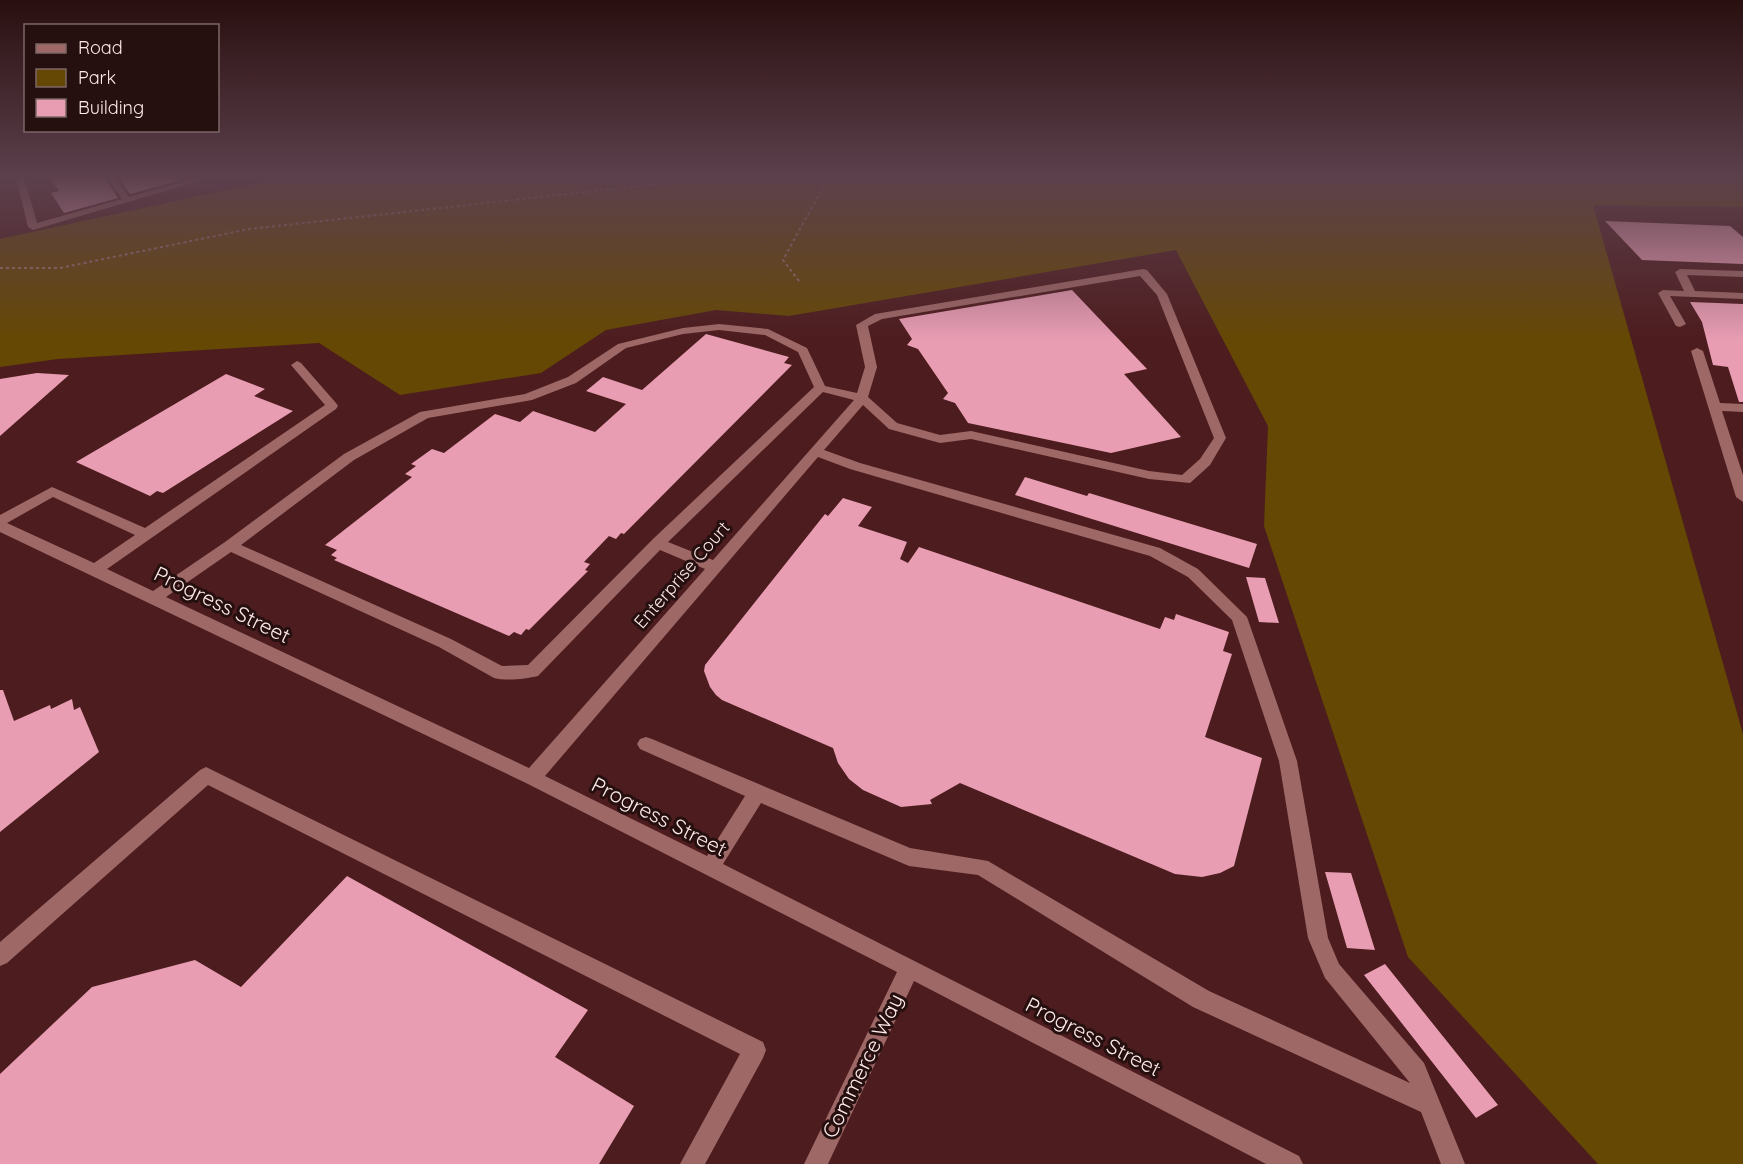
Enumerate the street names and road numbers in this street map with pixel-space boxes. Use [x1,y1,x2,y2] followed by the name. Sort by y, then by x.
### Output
[629,516,735,633] street label: Enterprise Court
[150,560,295,648] street label: Progress Street
[588,771,731,861] street label: Progress Street
[816,989,908,1142] street label: Commerce Way
[1022,991,1165,1081] street label: Progress Street

